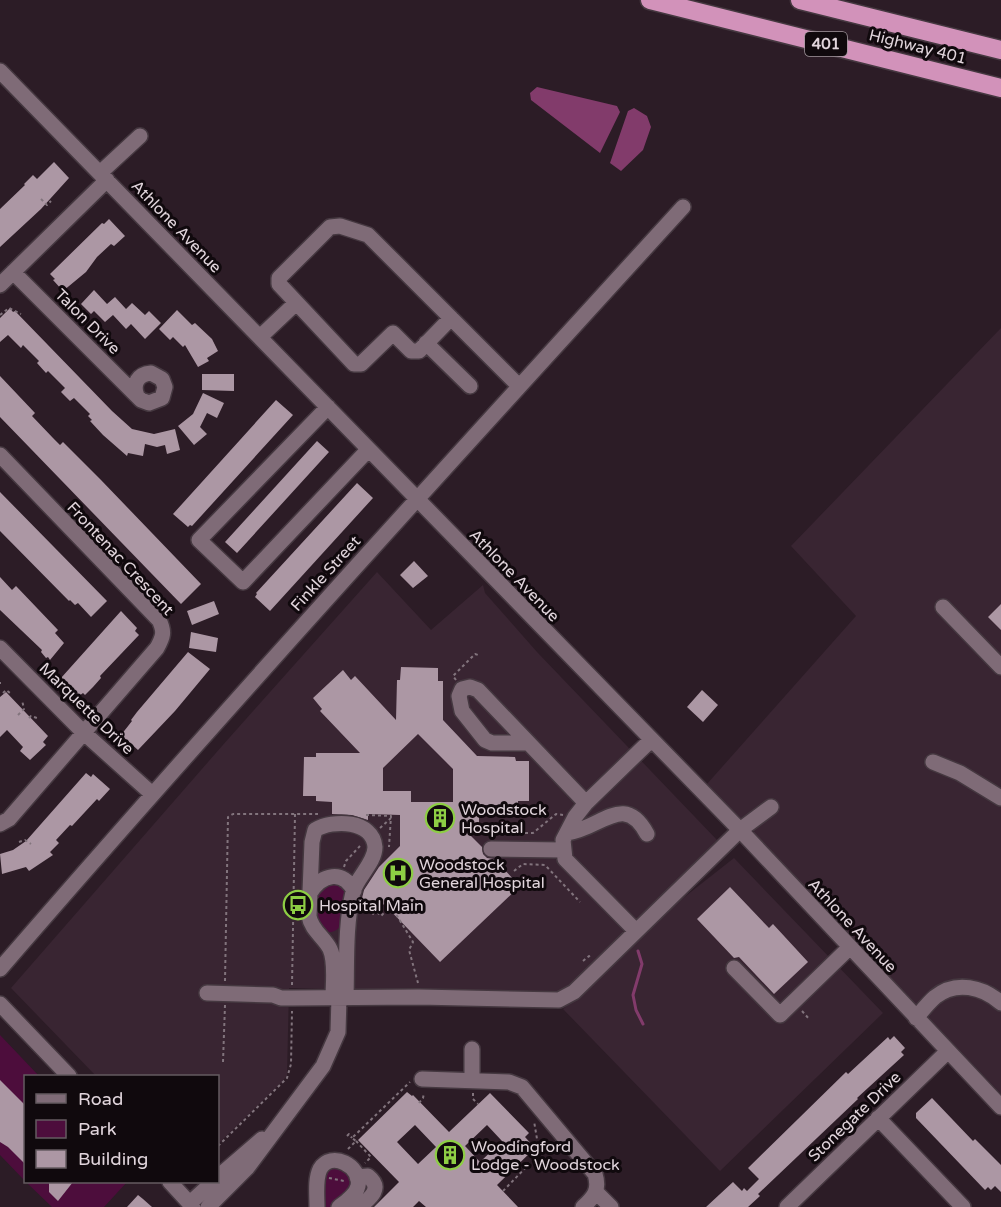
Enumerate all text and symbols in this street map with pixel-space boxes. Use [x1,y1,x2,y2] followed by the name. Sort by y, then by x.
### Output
[867,25,969,69] street label: Highway 401
[805,32,847,56] road number: 401
[127,176,226,277] street label: Athlone Avenue
[50,285,124,359] street label: Talon Drive
[63,498,178,620] street label: Frontenac Crescent
[465,525,564,626] street label: Athlone Avenue
[287,532,365,616] street label: Finkle Street
[35,658,138,759] street label: Marquette Drive
[461,800,547,838] place label: Woodstock Hospital
[424,802,456,834] building icon: Woodstock Hospital
[419,855,545,893] place label: Woodstock General Hospital
[382,857,414,889] hospital icon: Woodstock General Hospital
[804,874,901,977] street label: Athlone Avenue
[282,889,314,921] bus stop icon: Hospital Main
[319,896,424,916] place label: Hospital Main
[804,1067,905,1166] street label: Stonegate Drive
[24,1075,219,1183] legend
[78,1088,123,1110] text: Road
[78,1118,117,1140] text: Park
[471,1137,620,1175] place label: Woodingford Lodge - Woodstock
[434,1139,466,1171] building icon: Woodingford Lodge - Woodstock
[78,1148,148,1170] text: Building

